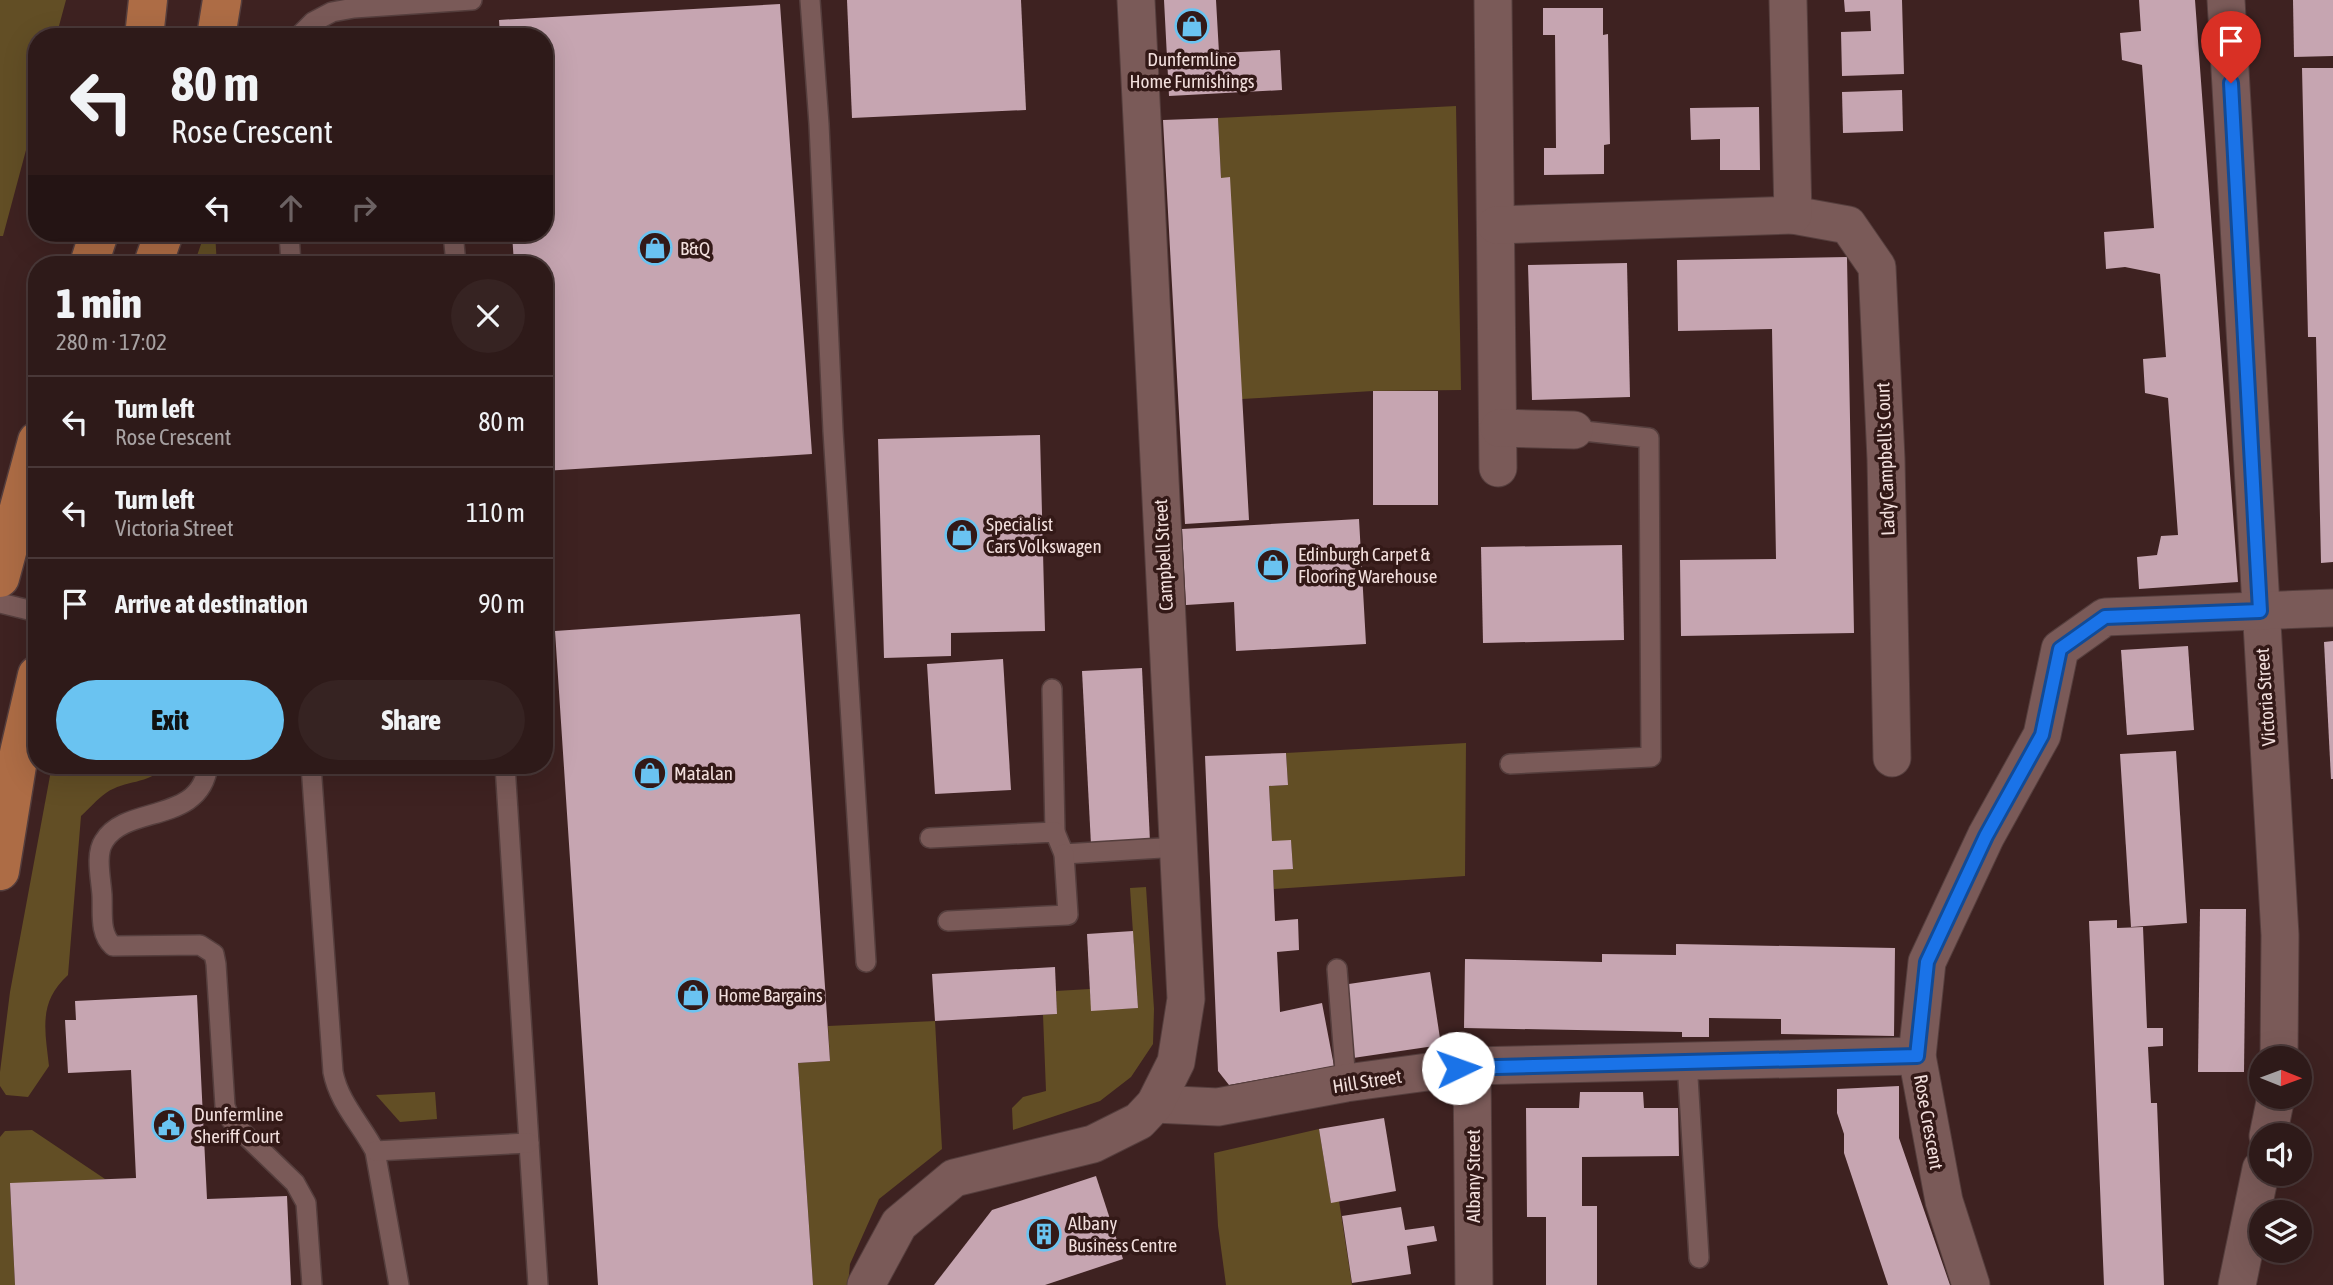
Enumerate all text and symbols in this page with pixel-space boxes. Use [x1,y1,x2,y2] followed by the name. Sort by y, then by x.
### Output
[1173,7,1211,45] shop icon: Dunfermline Home Furnishings
[2201,11,2261,83] pin
[2212,22,2250,60] icon: arrive
[1129,48,1255,92] place label: Dunfermline Home Furnishings
[171,55,259,111] text: 80 m
[56,56,147,147] icon: left
[171,113,333,150] text: Rose Crescent
[199,189,237,227] icon: left
[272,189,310,227] icon: ahead
[345,189,383,227] icon: right
[636,229,674,267] shop icon: B&Q
[680,237,711,259] place label: B&Q
[56,279,142,327] text: 1 min
[451,279,525,353] button: close
[56,329,167,355] text: 280 m · 17:02
[1871,382,1899,536] street label: Lady Campbell's Court
[115,394,195,424] text: Turn left
[56,403,94,441] icon: left
[478,407,525,437] text: 80 m
[115,424,231,450] text: Rose Crescent
[115,485,195,515] text: Turn left
[56,494,94,532] icon: left
[466,498,525,528] text: 110 m
[1149,498,1177,612] street label: Campbell Street
[986,513,1102,557] place label: Specialist Cars Volkswagen
[115,515,234,541] text: Victoria Street
[943,516,981,554] shop icon: Specialist Cars Volkswagen
[1298,543,1437,587] place label: Edinburgh Carpet & Flooring Warehouse
[1254,546,1292,584] shop icon: Edinburgh Carpet & Flooring Warehouse
[56,585,94,623] icon: arrive
[115,589,308,619] text: Arrive at destination
[478,589,525,619] text: 90 m
[2251,647,2279,747] street label: Victoria Street
[56,680,284,760] button: Exit
[298,680,525,760] button: Share
[631,754,669,792] shop icon: Matalan
[674,762,733,784] place label: Matalan
[674,976,712,1014] shop icon: Home Bargains
[718,984,823,1006] place label: Home Bargains
[1421,1031,1495,1105] position arrow
[2249,1046,2312,1110] north arrow
[2249,1046,2312,1263] map controls
[1331,1065,1403,1097] street label: Hill Street
[1910,1073,1948,1171] street label: Rose Crescent
[194,1103,283,1147] place label: Dunfermline Sheriff Court
[150,1106,188,1144] public building icon: Dunfermline Sheriff Court
[2249,1123,2312,1186] button: sound
[1462,1129,1484,1223] street label: Albany Street
[2249,1200,2312,1263] button: layers
[1068,1212,1177,1256] place label: Albany Business Centre
[1025,1215,1063,1253] building icon: Albany Business Centre

